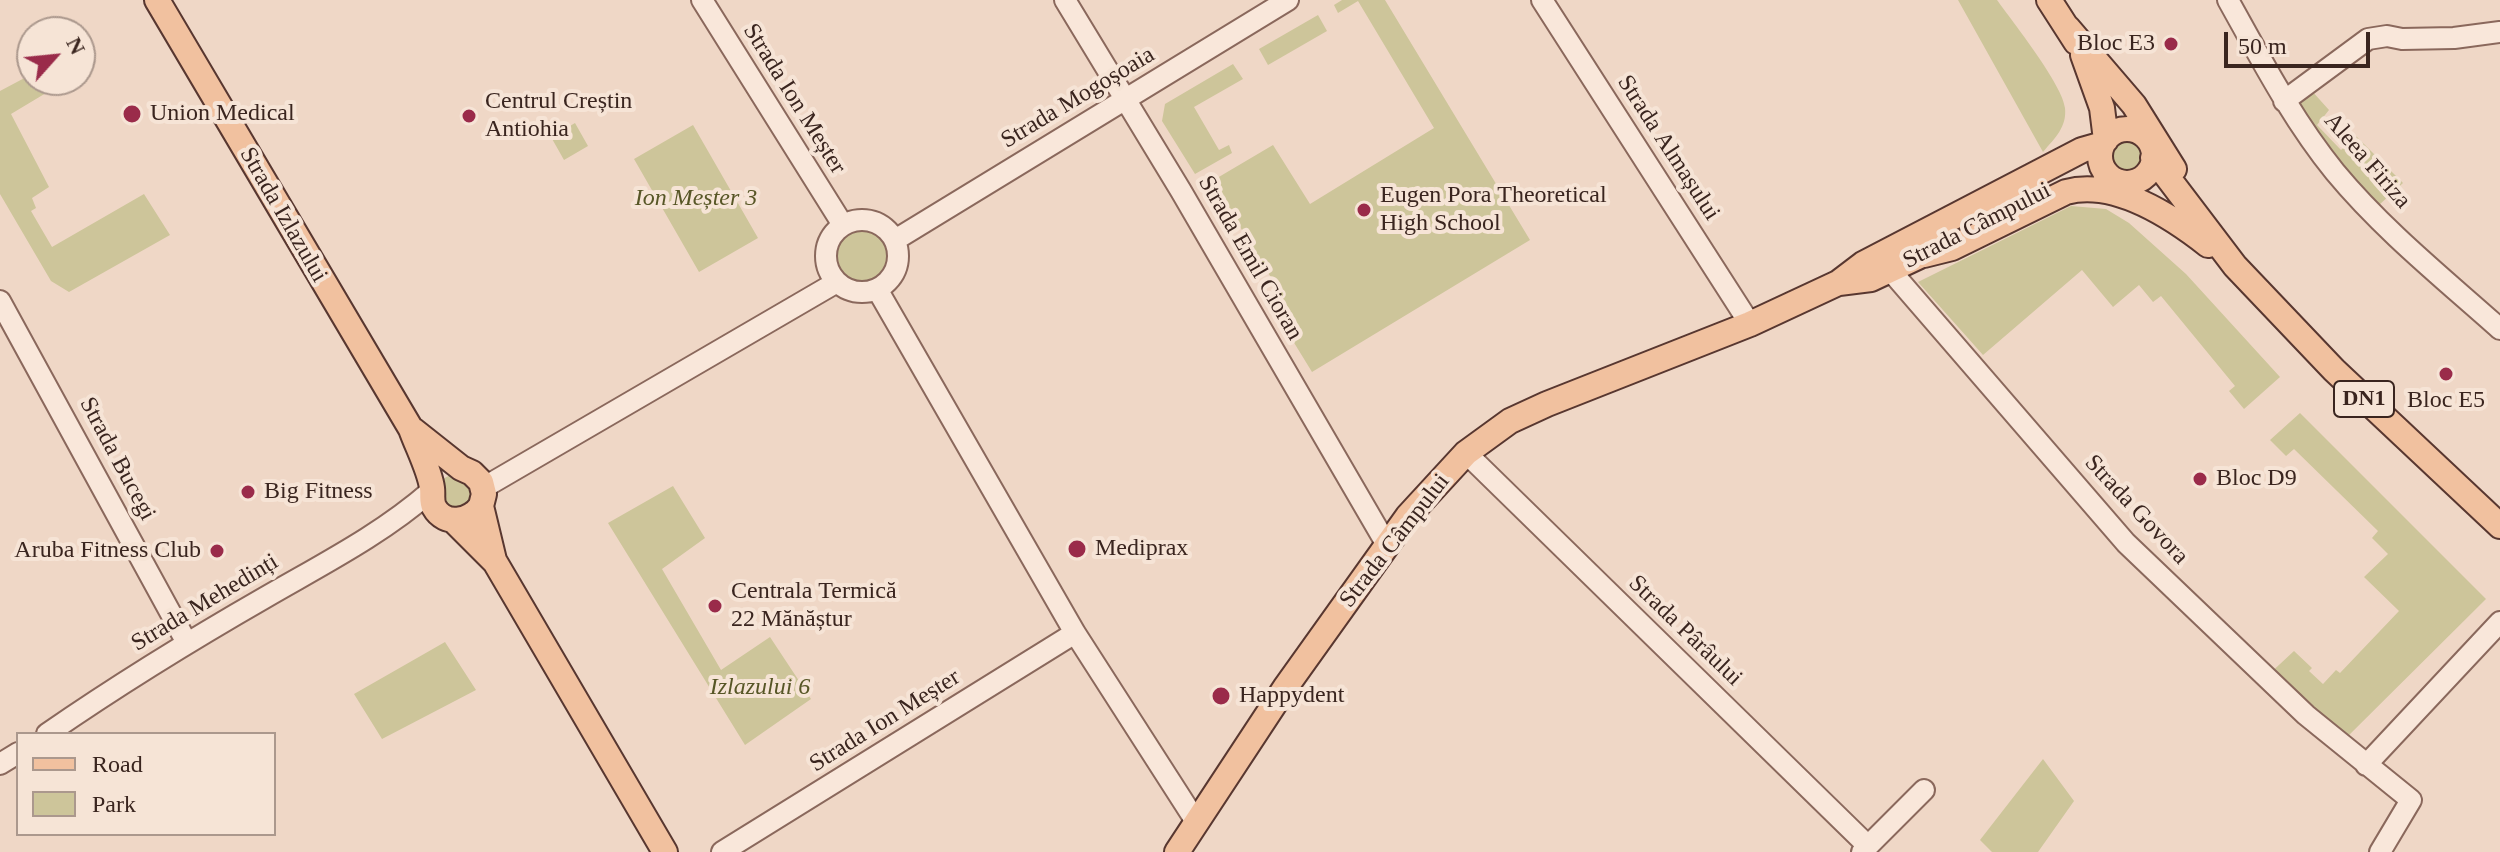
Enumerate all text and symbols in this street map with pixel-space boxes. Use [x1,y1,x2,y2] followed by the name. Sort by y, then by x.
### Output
[16,16,96,96] north arrow
[2228,16,2374,66] scale bar
[736,18,852,180] street label: Strada Ion Meșter
[2077,30,2155,58] place label: Bloc E3
[61,33,91,59] text: N
[2238,33,2287,59] text: 50 m
[2162,35,2180,53] marker: Bloc E3
[996,41,1160,155] street label: Strada Mogoșoaia
[1610,70,1726,226] street label: Strada Almașului
[485,88,632,144] place label: Centrul Creștin Antiohia
[150,100,295,128] place label: Union Medical
[121,103,143,125] marker: Union Medical
[460,107,478,125] marker: Centrul Creștin Antiohia
[2317,107,2417,215] street label: Aleea Firiza
[233,142,333,288] street label: Strada Izlazului
[1191,171,1309,345] street label: Strada Emil Cioran
[1898,176,2056,276] street label: Strada Câmpului
[1380,182,1607,238] place label: Eugen Pora Theoretical High School
[635,185,757,213] park label: Ion Meșter 3
[1355,201,1373,219] marker: Eugen Pora Theoretical High School
[2437,365,2455,383] marker: Bloc E5
[2334,381,2394,417] road number: DN1
[2407,387,2485,415] place label: Bloc E5
[73,393,161,525] street label: Strada Bucegi
[2078,449,2194,571] street label: Strada Govora
[2216,465,2297,493] place label: Bloc D9
[1334,468,1456,614] street label: Strada Câmpului
[2191,470,2209,488] marker: Bloc D9
[264,478,373,506] place label: Big Fitness
[239,483,257,501] marker: Big Fitness
[1095,535,1188,563] place label: Mediprax
[14,537,201,565] place label: Aruba Fitness Club
[1066,538,1088,560] marker: Mediprax
[208,542,226,560] marker: Aruba Fitness Club
[126,548,284,658] street label: Strada Mehedinți
[1622,569,1748,693] street label: Strada Pârâului
[731,578,897,634] place label: Centrala Termică 22 Mănăștur
[706,597,724,615] marker: Centrala Termică 22 Mănăștur
[804,663,966,779] street label: Strada Ion Meșter
[710,674,810,702] park label: Izlazului 6
[1239,682,1344,710] place label: Happydent
[1210,685,1232,707] marker: Happydent
[16,732,276,836] legend
[92,751,143,777] text: Road
[92,791,136,817] text: Park

